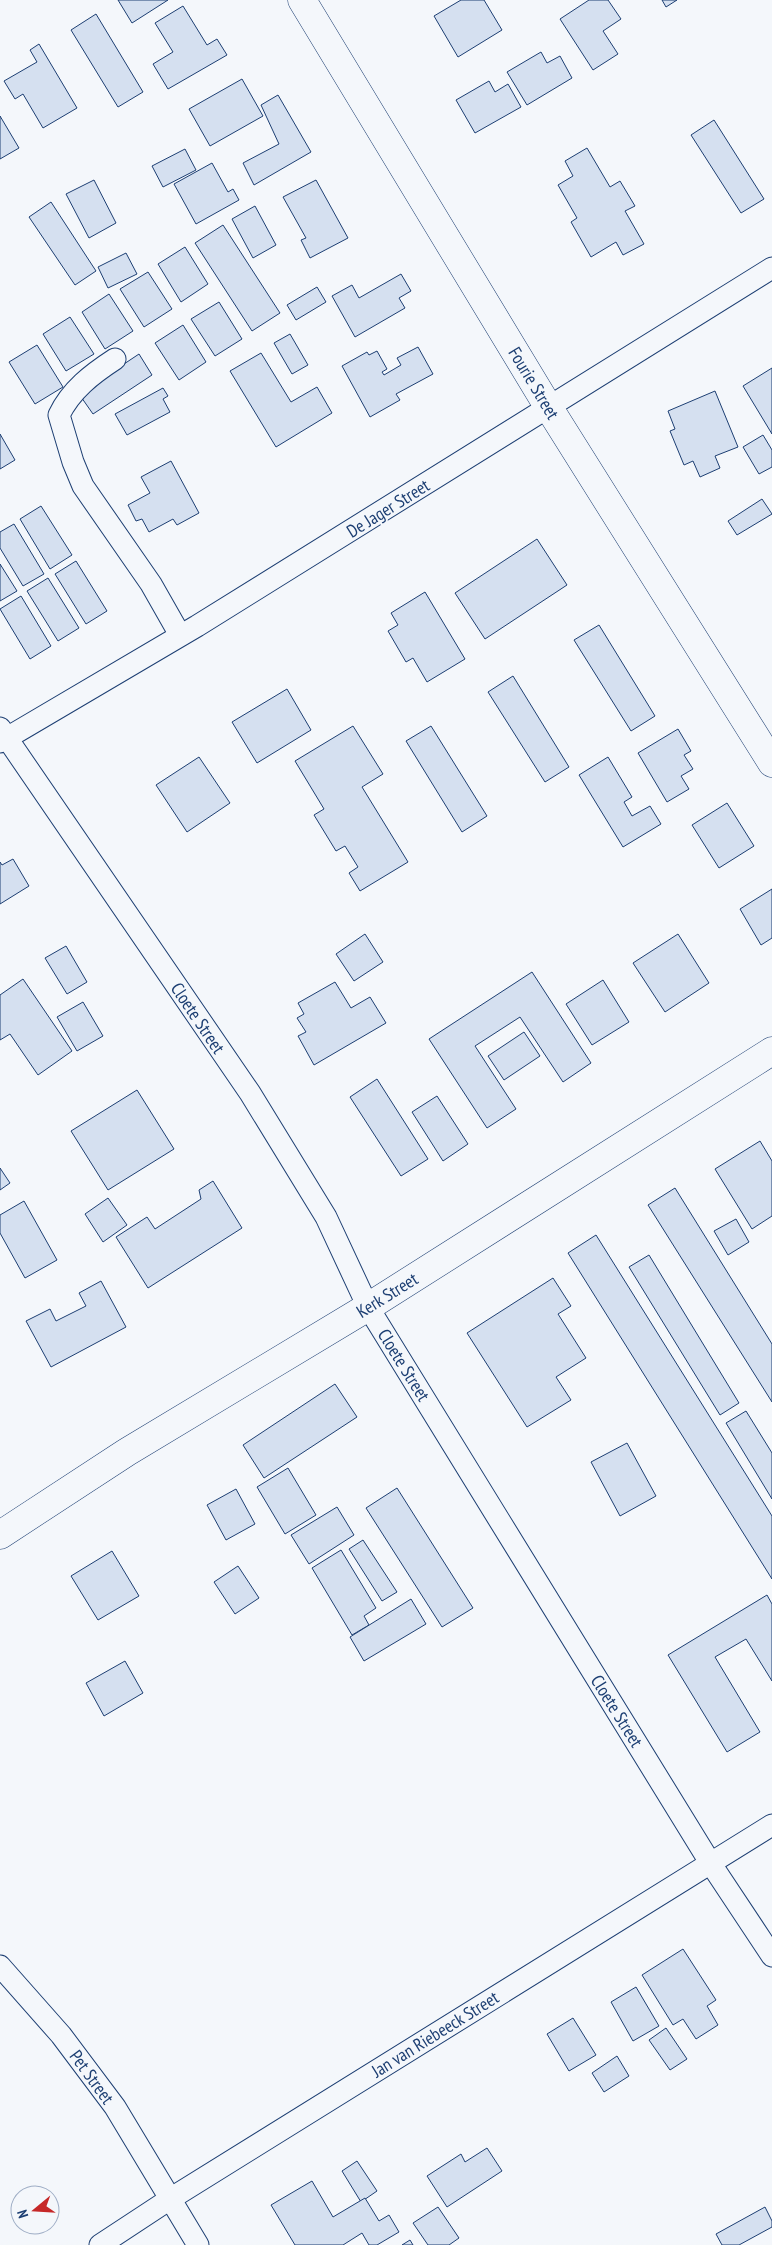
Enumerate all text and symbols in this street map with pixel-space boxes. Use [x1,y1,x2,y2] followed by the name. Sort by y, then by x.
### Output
[503,343,565,423] street label: Fourie Street
[342,473,434,543] street label: De Jager Street
[166,978,230,1058] street label: Cloete Street
[352,1267,422,1323] street label: Kerk Street
[373,1325,435,1405] street label: Cloete Street
[586,1671,648,1751] street label: Cloete Street
[366,1986,503,2083] street label: Jan van Riebeeck Street
[65,2046,119,2108] street label: Pet Street
[10,2185,60,2235] north arrow
[13,2208,32,2220] text: N

